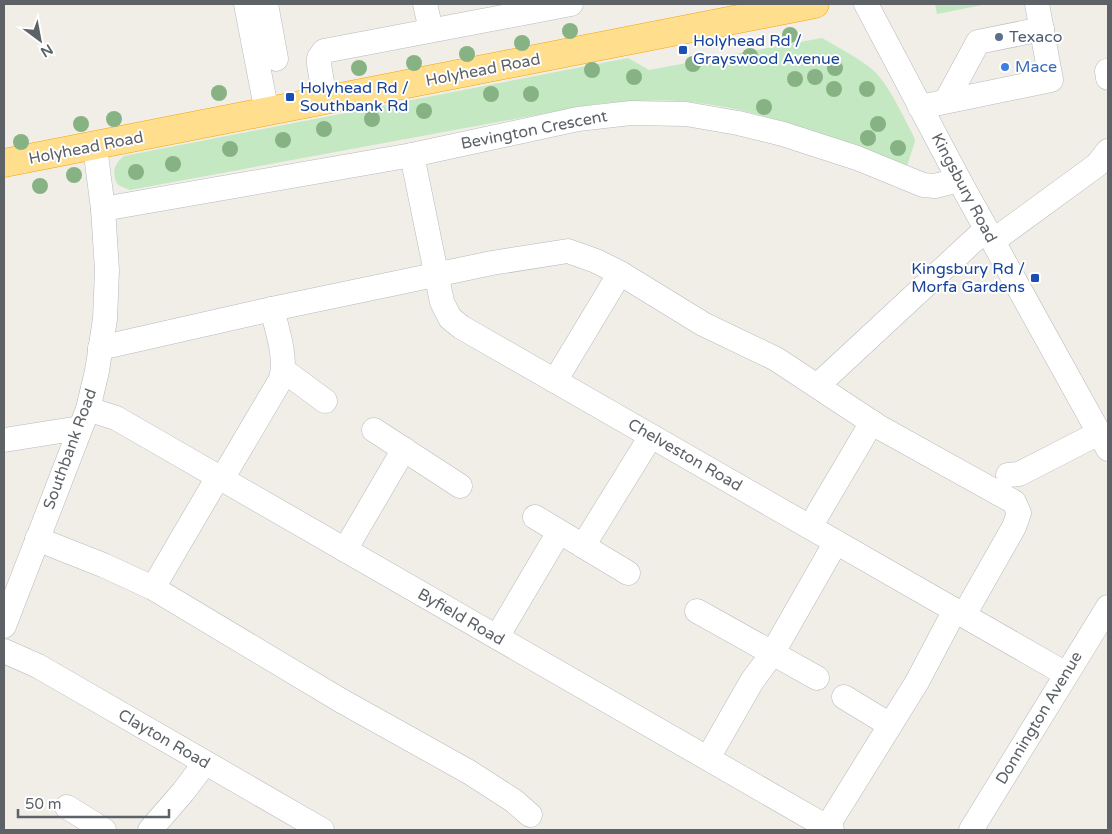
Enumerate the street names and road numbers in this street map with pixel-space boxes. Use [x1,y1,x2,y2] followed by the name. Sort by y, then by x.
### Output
[424,49,542,91] street label: Holyhead Road
[459,106,609,154] street label: Bevington Crescent
[27,127,145,169] street label: Holyhead Road
[927,130,1001,246] street label: Kingsbury Road
[39,386,101,512] street label: Southbank Road
[624,414,746,496] street label: Chelveston Road
[414,584,508,650] street label: Byfield Road
[991,648,1087,788] street label: Donnington Avenue
[115,705,213,773] street label: Clayton Road

